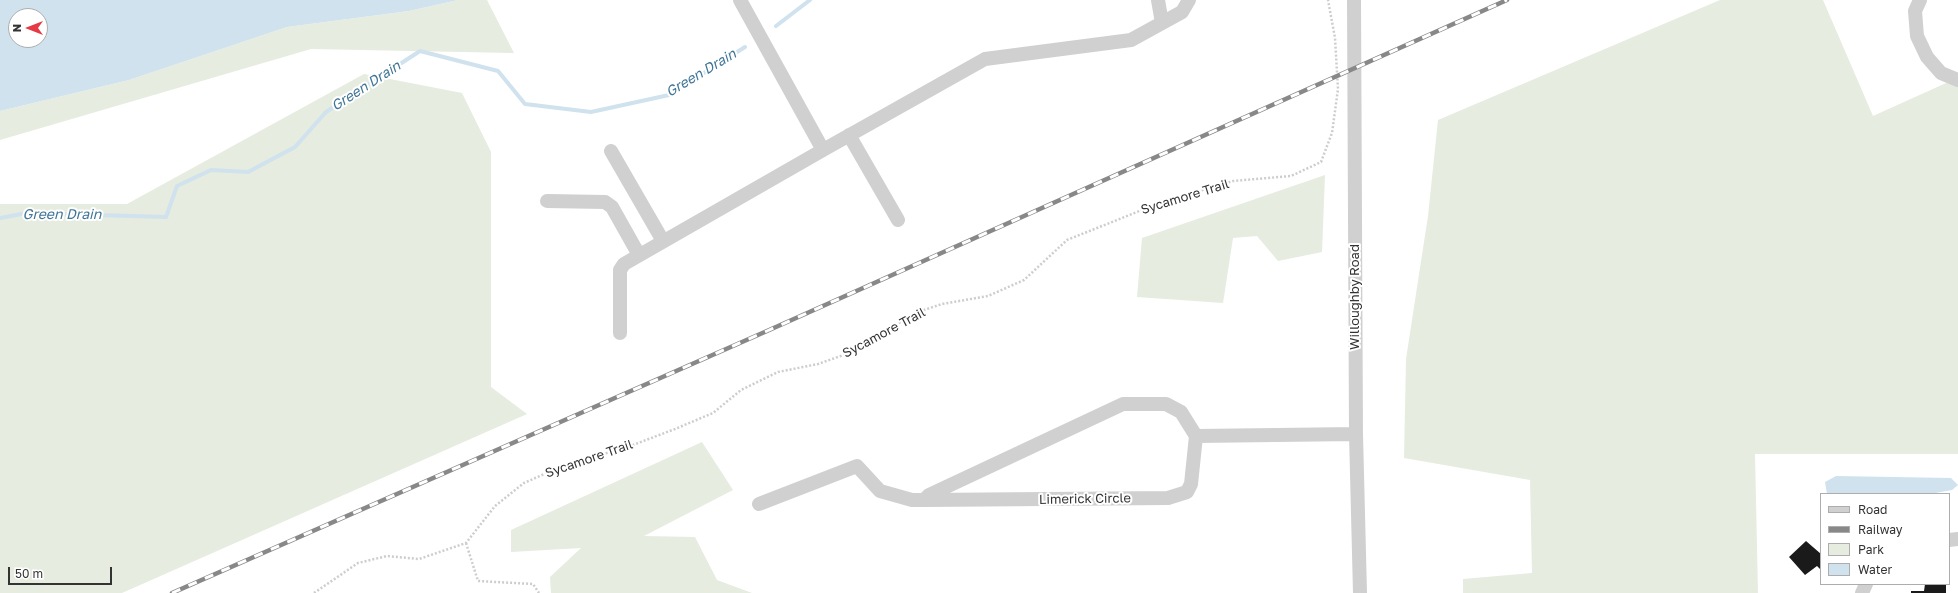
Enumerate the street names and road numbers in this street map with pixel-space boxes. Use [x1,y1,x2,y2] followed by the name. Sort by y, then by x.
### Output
[1139,176,1231,218] street label: Sycamore Trail
[1347,244,1363,350] street label: Willoughby Road
[840,305,928,361] street label: Sycamore Trail
[543,437,635,481] street label: Sycamore Trail
[1039,490,1131,508] street label: Limerick Circle

